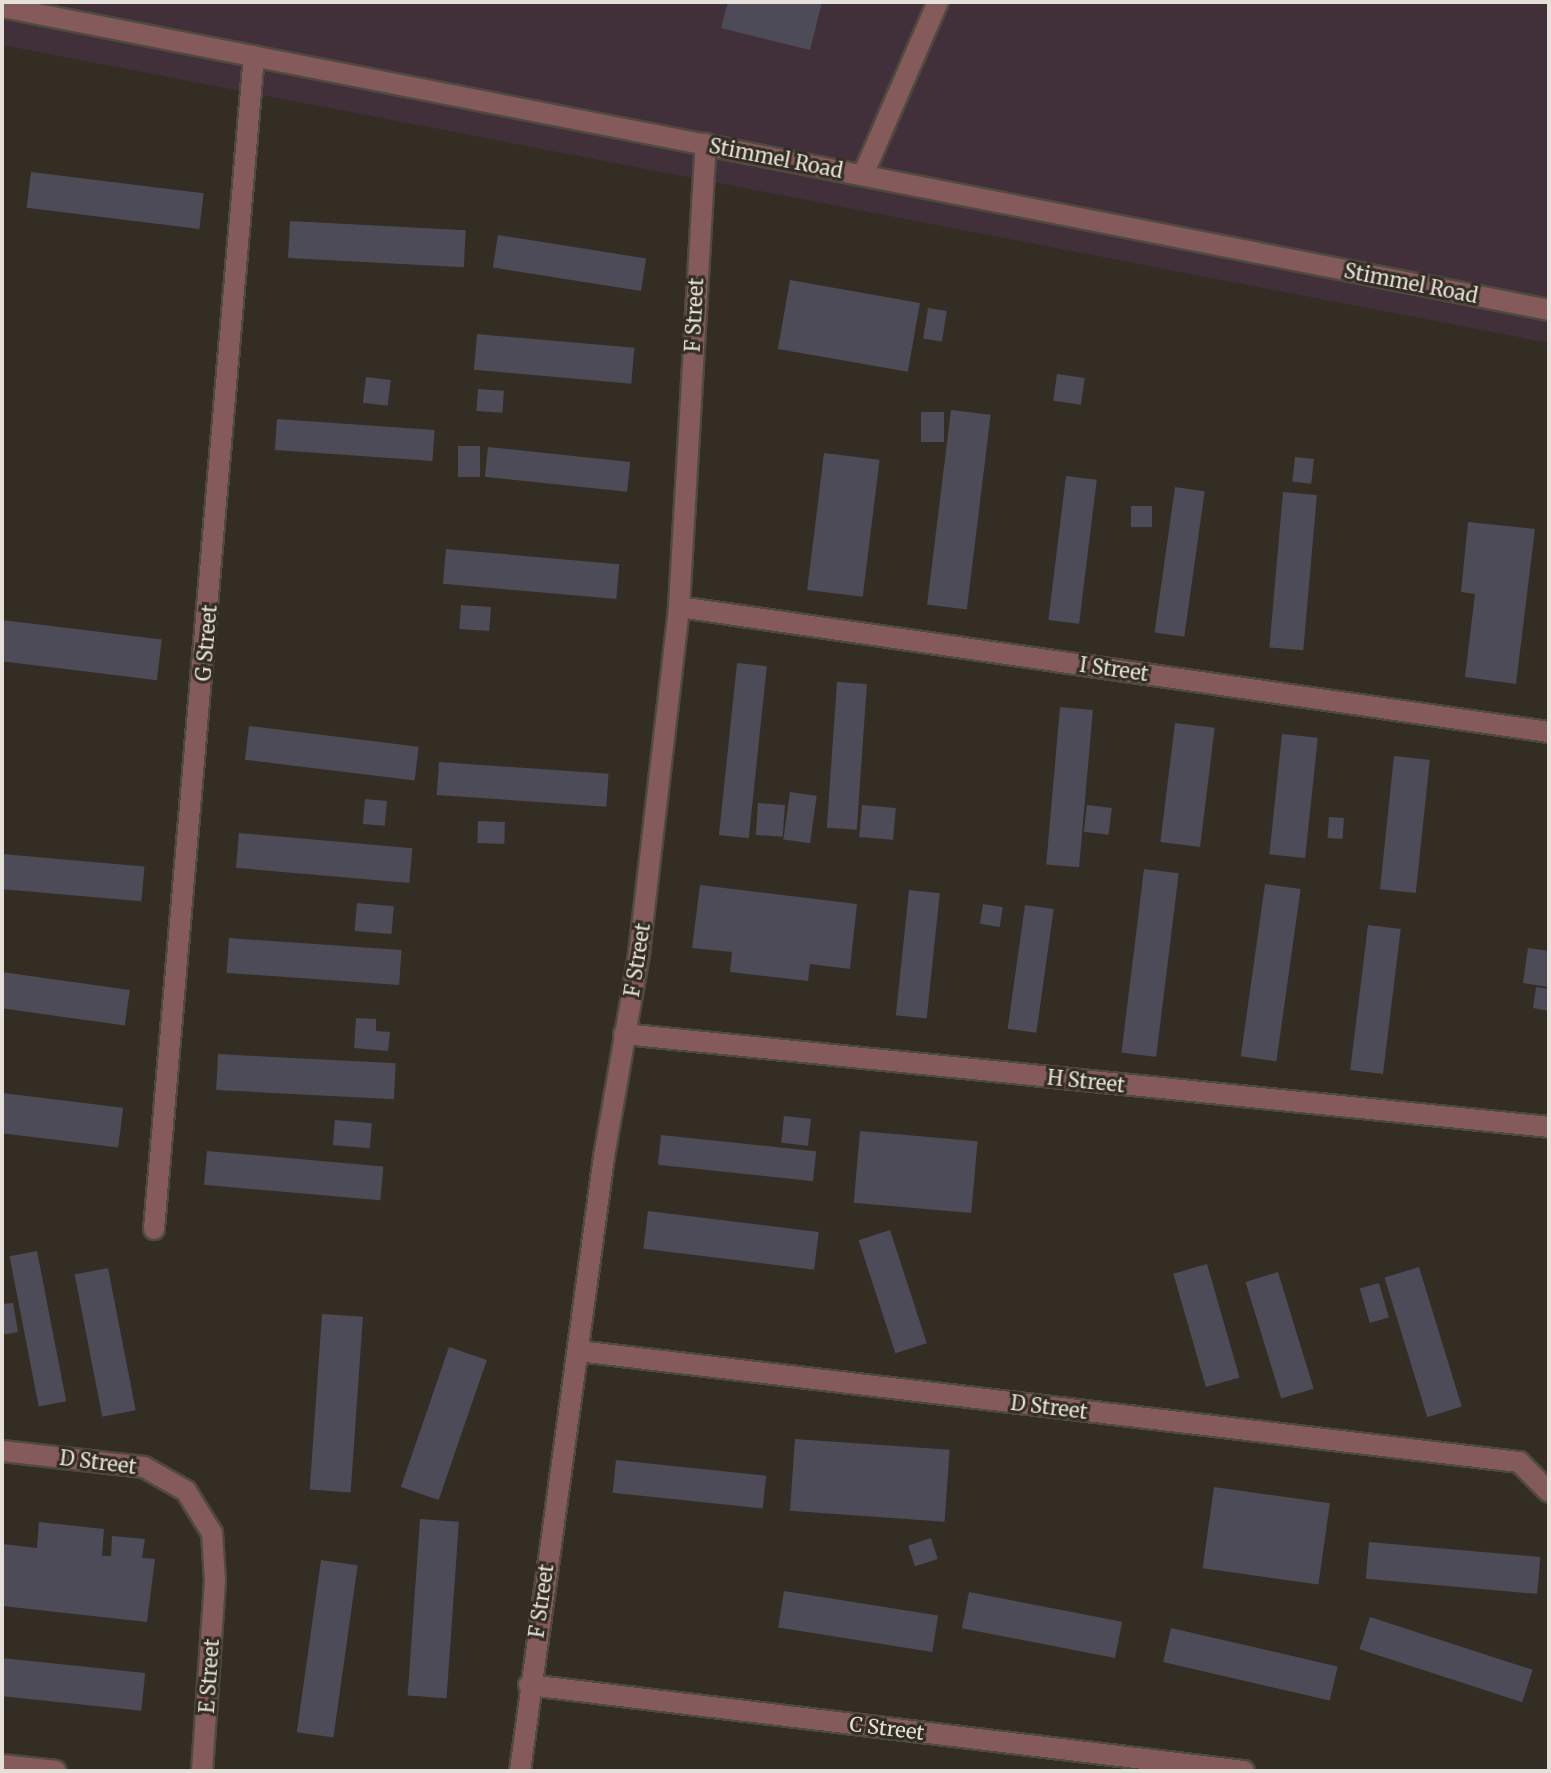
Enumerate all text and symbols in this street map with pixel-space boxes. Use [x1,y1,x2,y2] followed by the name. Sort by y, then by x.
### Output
[707,133,845,183] street label: Stimmel Road
[1342,258,1480,308] street label: Stimmel Road
[680,277,708,353] street label: F Street
[191,604,221,682] street label: G Street
[1078,652,1150,686] street label: I Street
[619,921,655,999] street label: F Street
[1046,1065,1126,1097] street label: H Street
[1009,1390,1089,1424] street label: D Street
[58,1445,138,1479] street label: D Street
[524,1563,558,1639] street label: F Street
[194,1638,224,1714] street label: E Street
[848,1712,926,1744] street label: C Street

